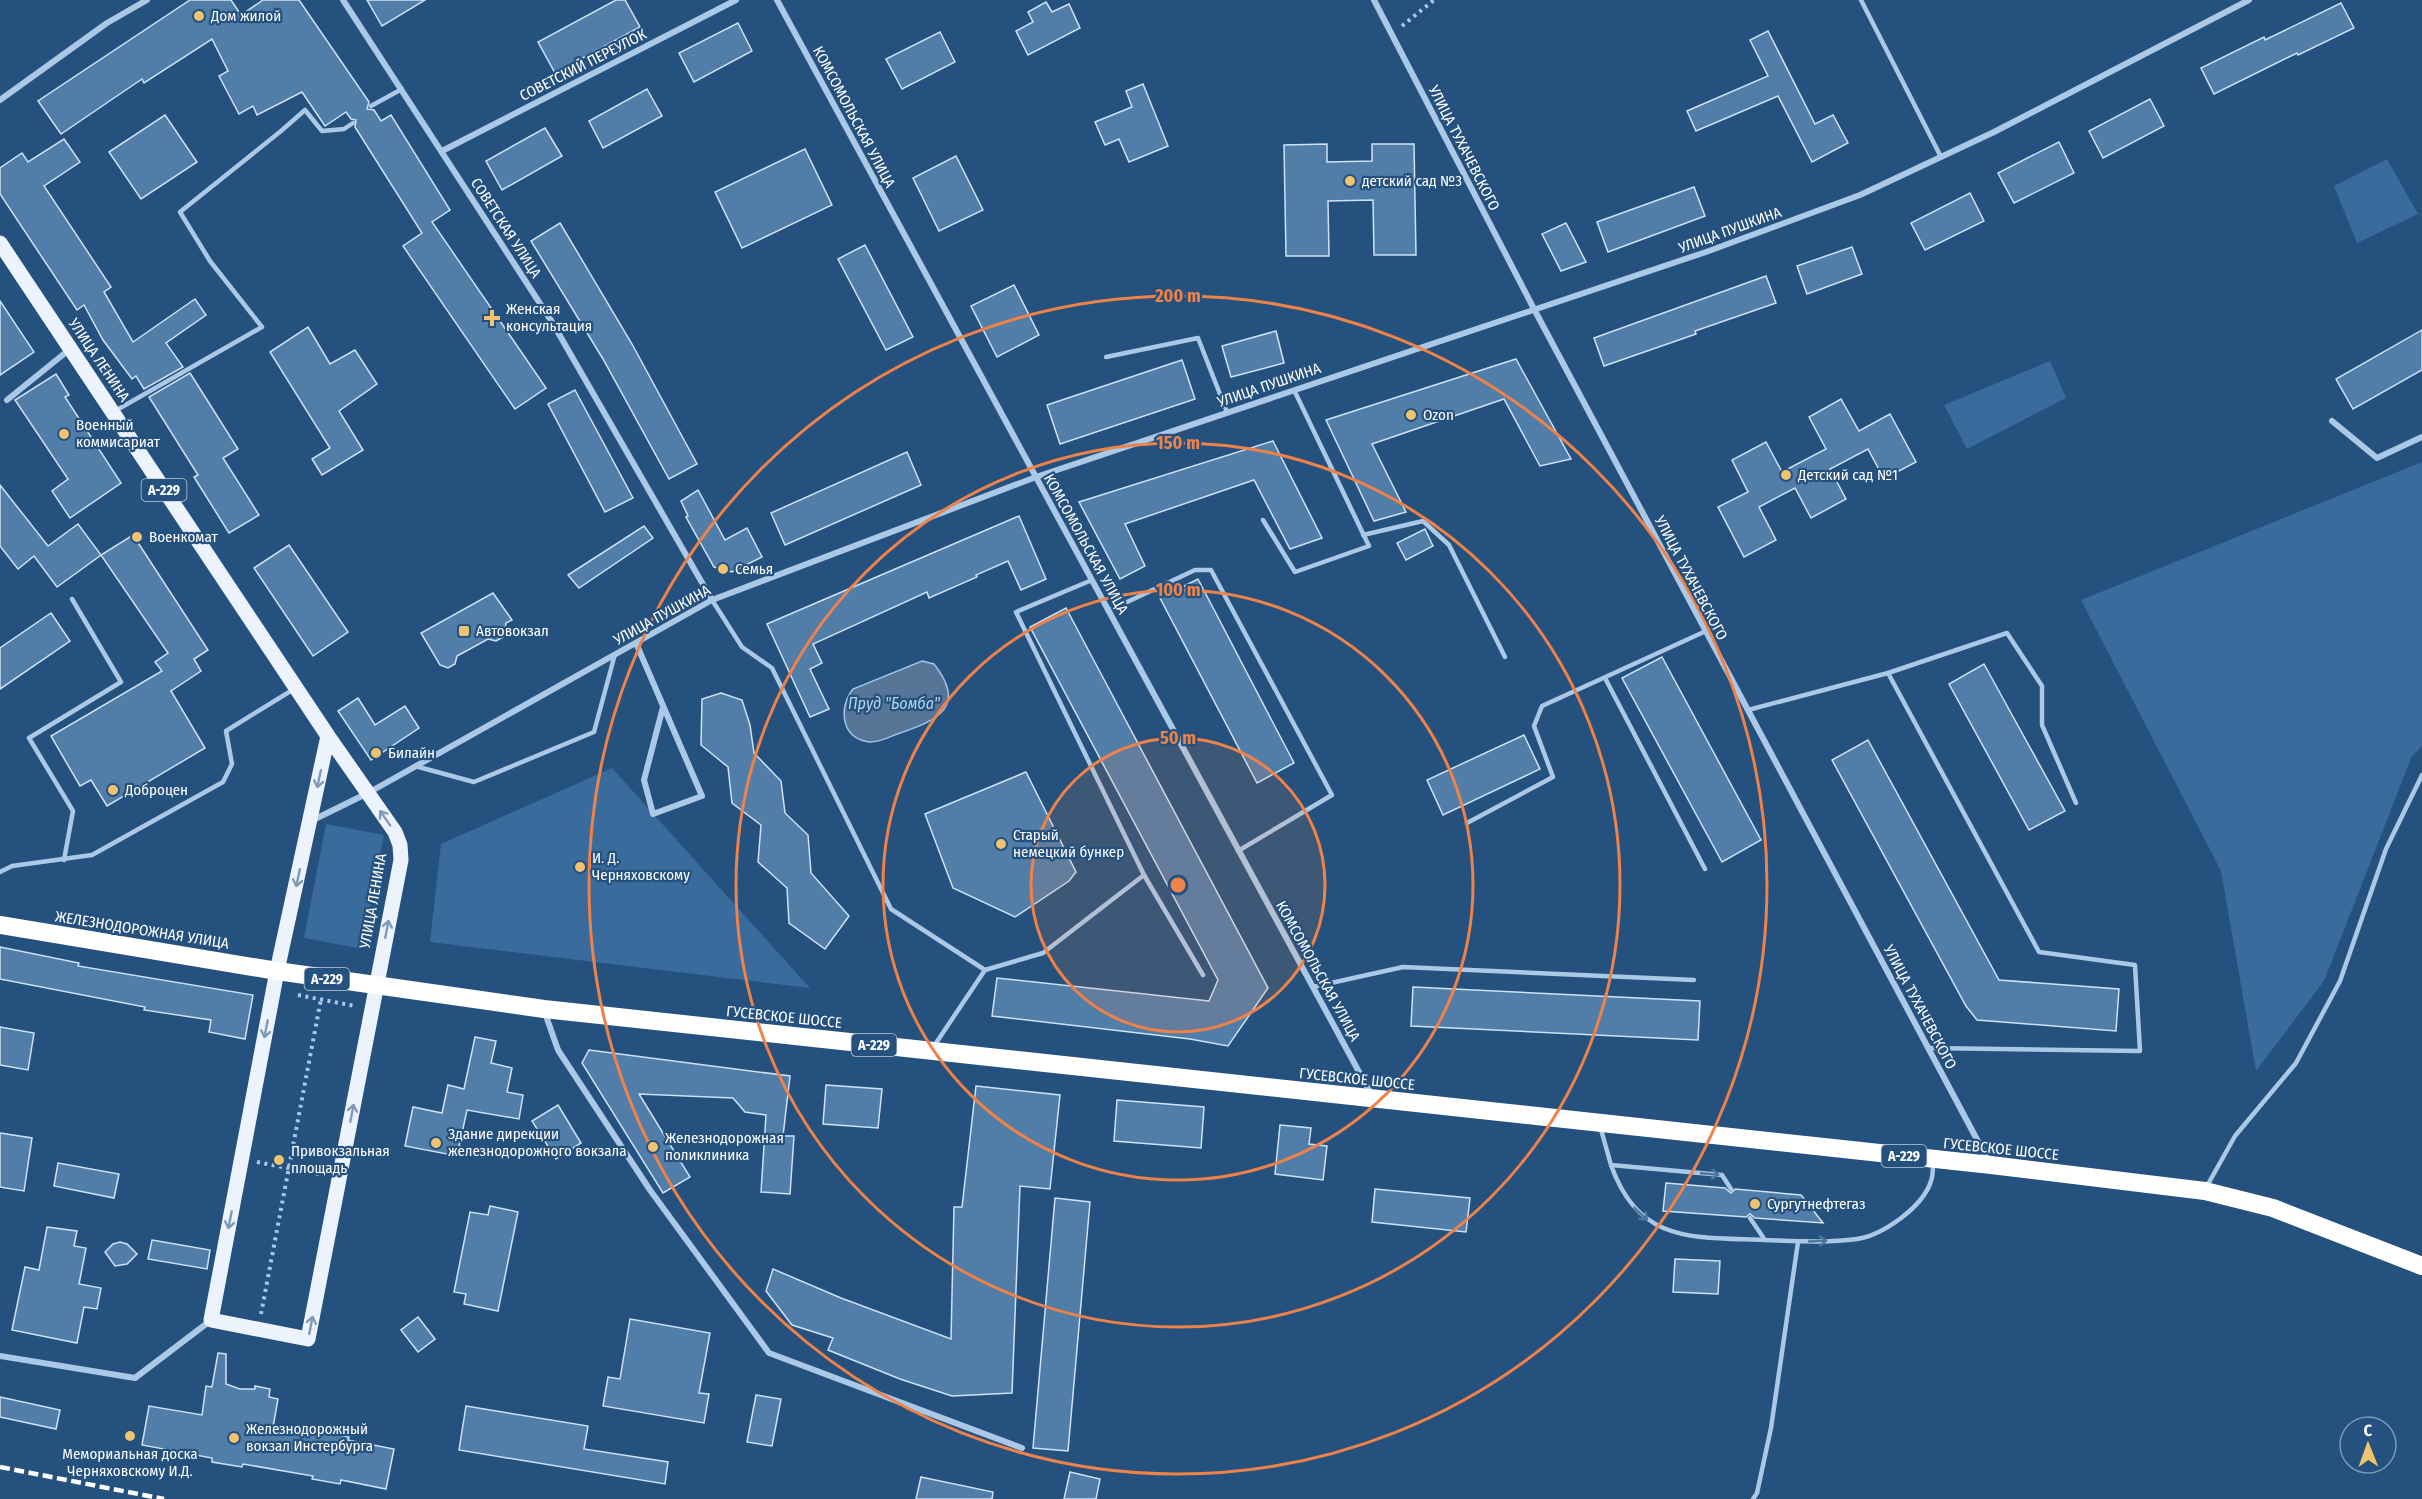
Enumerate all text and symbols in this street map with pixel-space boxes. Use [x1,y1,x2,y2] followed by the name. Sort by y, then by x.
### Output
[210,7,281,25] place label: Дом жилой
[192,9,206,23] marker: Дом жилой
[517,25,649,105] street label: СОВЕТСКИЙ ПЕРЕУЛОК
[809,43,899,191] street label: КОМСОМОЛЬСКАЯ УЛИЦА
[1424,81,1503,214] street label: УЛИЦА ТУХАЧЕВСКОГО
[1362,172,1462,190] place label: детский сад №3
[1343,174,1357,188] marker: детский сад №3
[467,175,545,281] street label: СОВЕТСКАЯ УЛИЦА
[1675,203,1784,257] street label: УЛИЦА ПУШКИНА
[1154,285,1201,307] text: 200 m
[506,300,592,335] place label: Женская консультация
[483,309,501,327] marker: Женская консультация
[64,314,133,405] street label: УЛИЦА ЛЕНИНА
[1214,359,1323,411] street label: УЛИЦА ПУШКИНА
[1423,406,1454,424] place label: Ozon
[1404,408,1418,422] marker: Ozon
[76,416,161,451] place label: Военный коммисариат
[57,427,71,441] marker: Военный коммисариат
[1156,432,1200,454] text: 150 m
[1797,466,1898,484] place label: Детский сад №1
[1779,468,1793,482] marker: Детский сад №1
[1040,471,1132,617] street label: КОМСОМОЛЬСКАЯ УЛИЦА
[142,479,186,501] road number: А-229
[1650,512,1731,643] street label: УЛИЦА ТУХАЧЕВСКОГО
[149,528,218,546] place label: Военкомат
[130,530,144,544] marker: Военкомат
[735,560,773,578] place label: Семья
[716,562,730,576] marker: Семья
[1156,579,1200,601] text: 100 m
[609,581,714,650] street label: УЛИЦА ПУШКИНА
[476,622,549,640] place label: Автовокзал
[457,624,471,638] marker: Автовокзал
[848,694,941,713] water label: Пруд "Бомба"
[1160,727,1196,749] text: 50 m
[388,744,435,762] place label: Билайн
[369,746,383,760] marker: Билайн
[313,768,324,788] one-way arrow
[124,781,188,799] place label: Доброцен
[106,783,120,797] marker: Доброцен
[379,811,392,827] one-way arrow
[1013,826,1124,861] place label: Старый немецкий бункер
[994,837,1008,851] marker: Старый немецкий бункер
[592,849,690,884] place label: И. Д. Черняховскому
[356,852,390,951] street label: УЛИЦА ЛЕНИНА
[573,860,587,874] marker: И. Д. Черняховскому
[291,869,303,888] one-way arrow
[1168,875,1188,895] centre of rings
[1272,898,1364,1044] street label: КОМСОМОЛЬСКАЯ УЛИЦА
[54,907,230,953] street label: ЖЕЛЕЗНОДОРОЖНАЯ УЛИЦА
[382,919,393,939] one-way arrow
[1879,941,1960,1072] street label: УЛИЦА ТУХАЧЕВСКОГО
[304,968,350,990] road number: А-229
[725,1002,843,1032] street label: ГУСЕВСКОЕ ШОССЕ
[260,1018,271,1038] one-way arrow
[852,1034,896,1056] road number: А-229
[1298,1064,1416,1094] street label: ГУСЕВСКОЕ ШОССЕ
[347,1104,358,1123] one-way arrow
[448,1125,627,1160] place label: Здание дирекции железнодорожного вокзала
[665,1129,784,1164] place label: Железнодорожная поликлиника
[1942,1134,2060,1164] street label: ГУСЕВСКОЕ ШОССЕ
[429,1136,443,1150] marker: Здание дирекции железнодорожного вокзала
[646,1140,660,1154] marker: Железнодорожная поликлиника
[291,1142,390,1177] place label: Привокзальная площадь
[1882,1145,1926,1167] road number: А-229
[272,1153,286,1167] marker: Привокзальная площадь
[1699,1169,1719,1180] one-way arrow
[1767,1195,1866,1213] place label: Сургутнефтегаз
[1748,1197,1762,1211] marker: Сургутнефтегаз
[1634,1207,1649,1221] one-way arrow
[224,1210,235,1229] one-way arrow
[1807,1235,1827,1246] one-way arrow
[306,1316,317,1335] one-way arrow
[2338,1415,2398,1475] north arrow
[246,1420,373,1455] place label: Железнодорожный вокзал Инстербурга
[2363,1421,2373,1440] text: С
[123,1429,137,1443] marker: Мемориальная доска Черняховскому И.Д.
[227,1431,241,1445] marker: Железнодорожный вокзал Инстербурга
[62,1445,198,1480] place label: Мемориальная доска Черняховскому И.Д.

